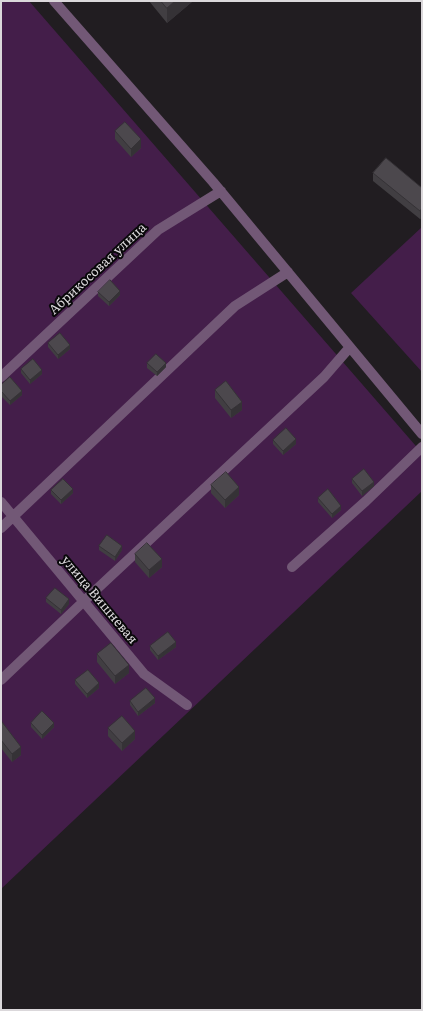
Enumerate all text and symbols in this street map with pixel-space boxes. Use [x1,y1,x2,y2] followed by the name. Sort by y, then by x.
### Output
[46,220,150,318] street label: Абрикосовая улица
[58,553,140,647] street label: улица Вишневая

